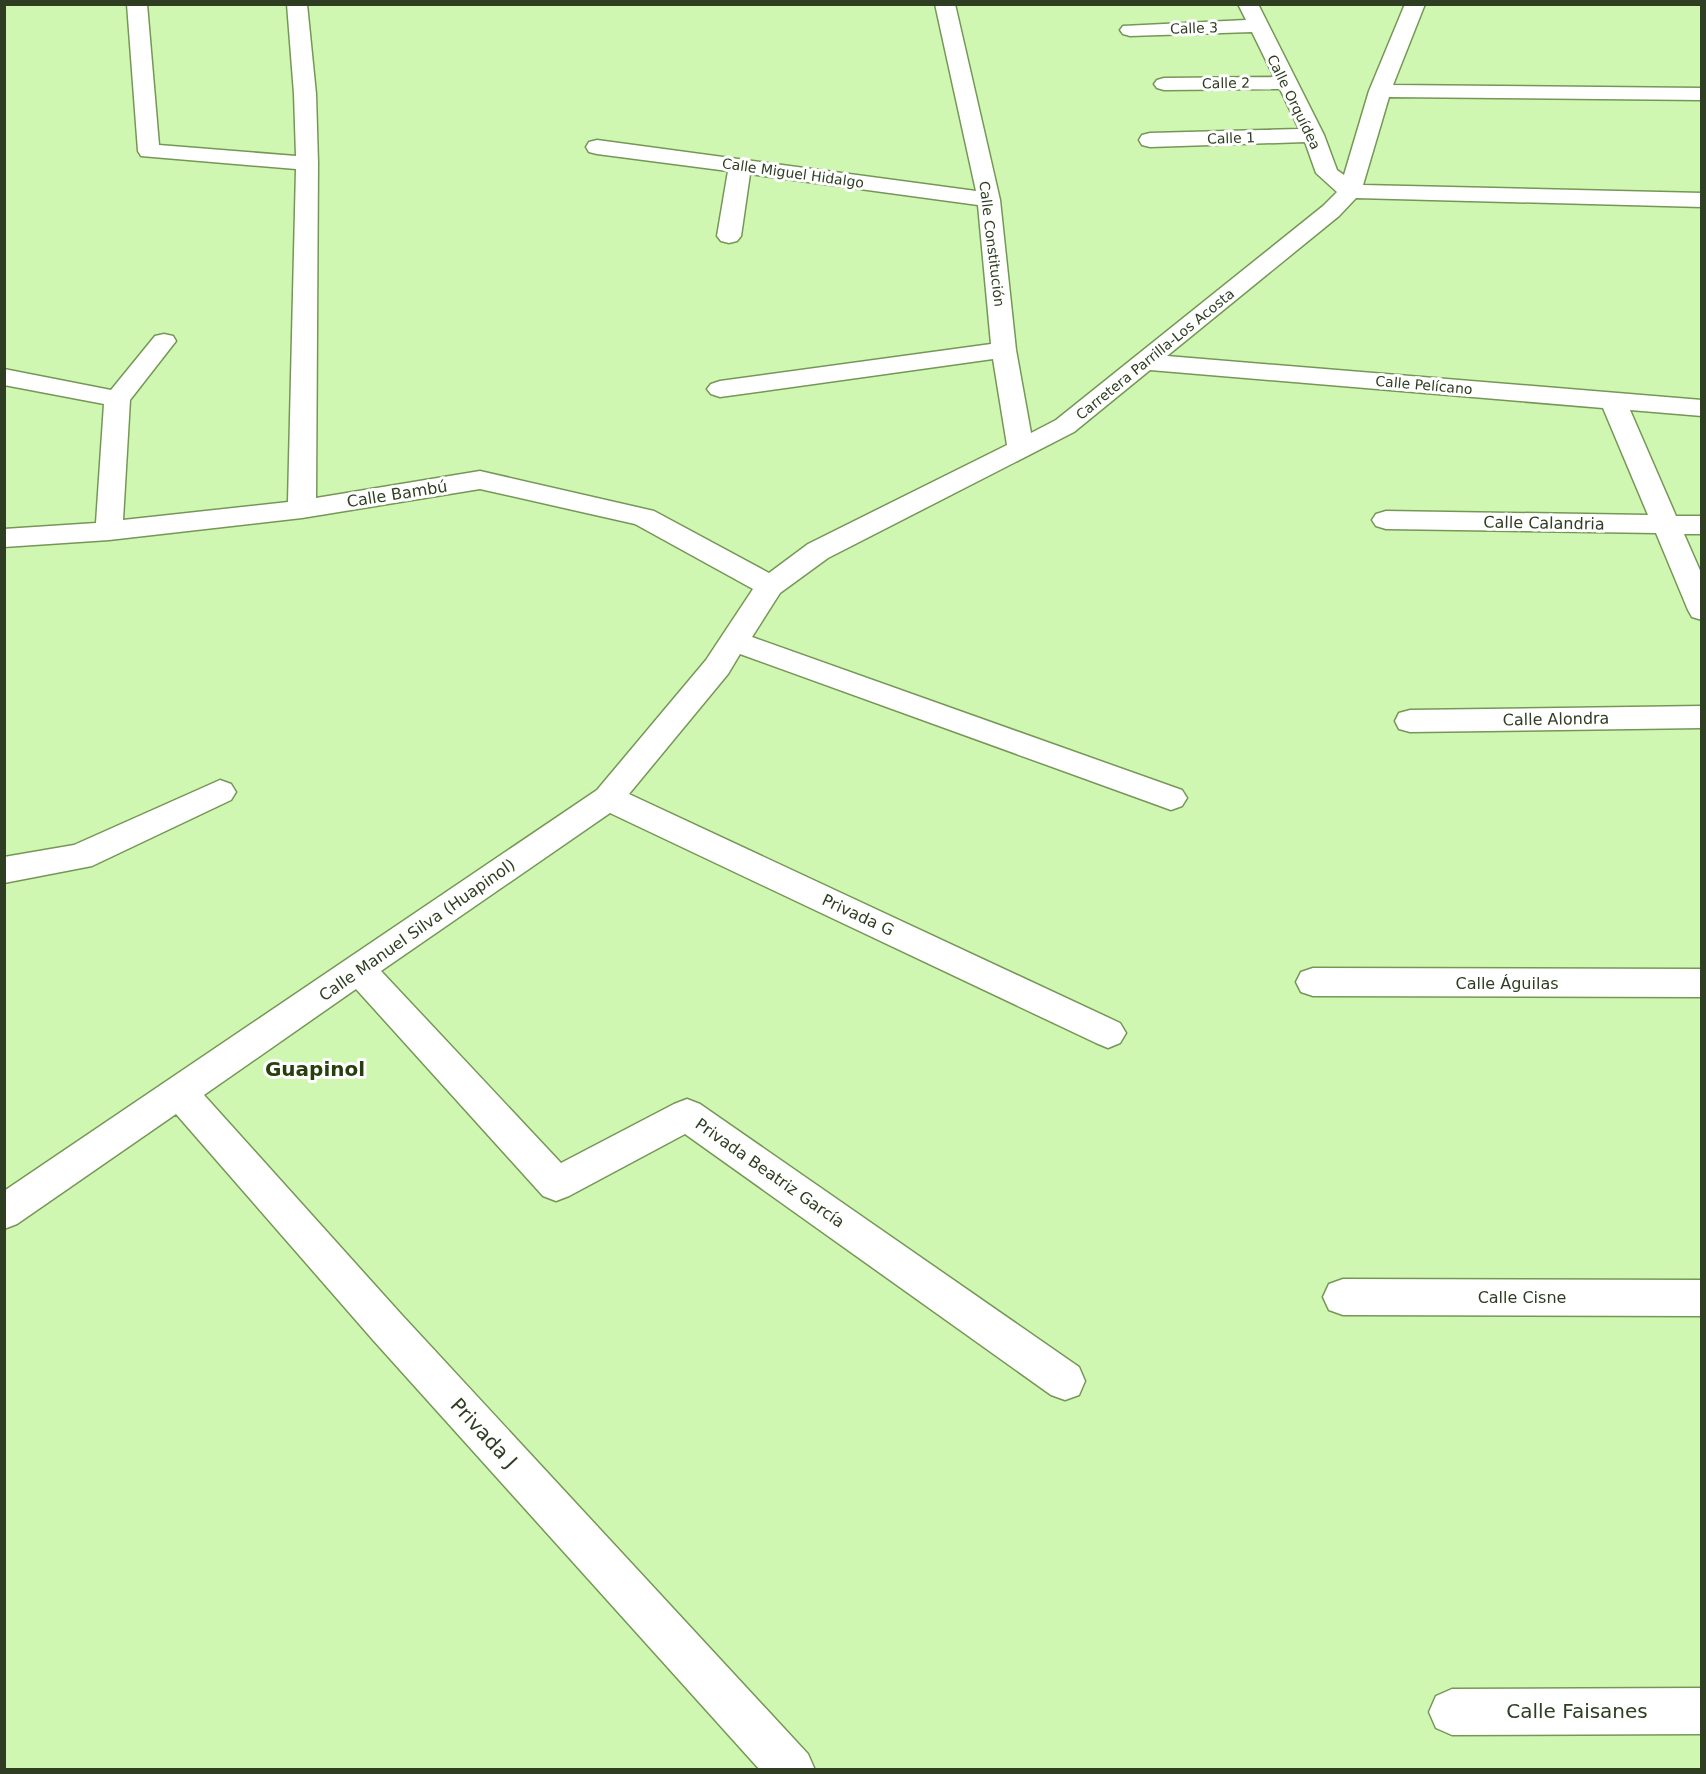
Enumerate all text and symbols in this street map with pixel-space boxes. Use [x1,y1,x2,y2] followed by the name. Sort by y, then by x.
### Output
[1170,19,1218,37] street label: Calle 3
[1264,52,1324,152] street label: Calle Orquídea
[1202,75,1250,91] street label: Calle 2
[1207,129,1255,147] street label: Calle 1
[721,155,865,191] street label: Calle Miguel Hidalgo
[976,180,1008,308] street label: Calle Constitución
[1073,285,1237,423] street label: Carretera Parrilla-Los Acosta
[1375,373,1473,397] street label: Calle Pelícano
[345,477,449,511] street label: Calle Bambú
[1483,512,1605,534] street label: Calle Calandria
[1503,709,1609,729] street label: Calle Alondra
[315,855,519,1005] street label: Calle Manuel Silva (Huapinol)
[819,890,897,940] street label: Privada G
[1455,974,1559,993] street label: Calle Águilas
[265,1057,365,1081] district label: Guapinol
[692,1114,848,1232] street label: Privada Beatriz García
[1478,1288,1566,1307] street label: Calle Cisne
[446,1393,522,1473] street label: Privada J
[1506,1699,1648,1723] street label: Calle Faisanes

